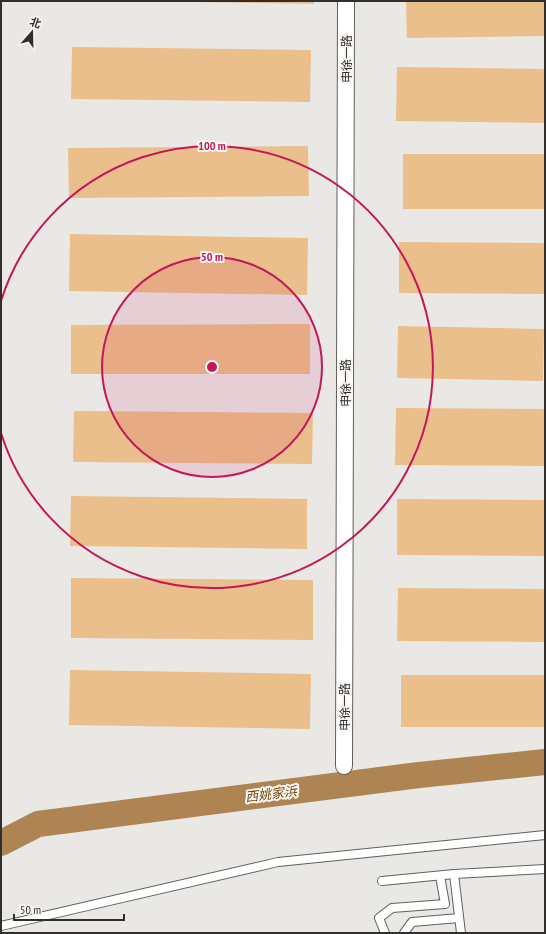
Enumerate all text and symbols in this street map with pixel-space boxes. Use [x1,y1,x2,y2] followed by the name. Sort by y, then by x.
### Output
[12,12,52,52] north arrow
[28,14,43,31] text: 北
[339,35,354,83] street label: 申徐一路
[198,138,226,153] text: 100 m
[201,249,223,264] text: 50 m
[338,359,353,407] street label: 申徐一路
[205,360,219,374] centre of rings
[337,683,352,731] street label: 申徐一路
[244,782,299,806] water label: 西姚家浜
[14,896,124,922] scale bar
[20,902,41,917] text: 50 m

